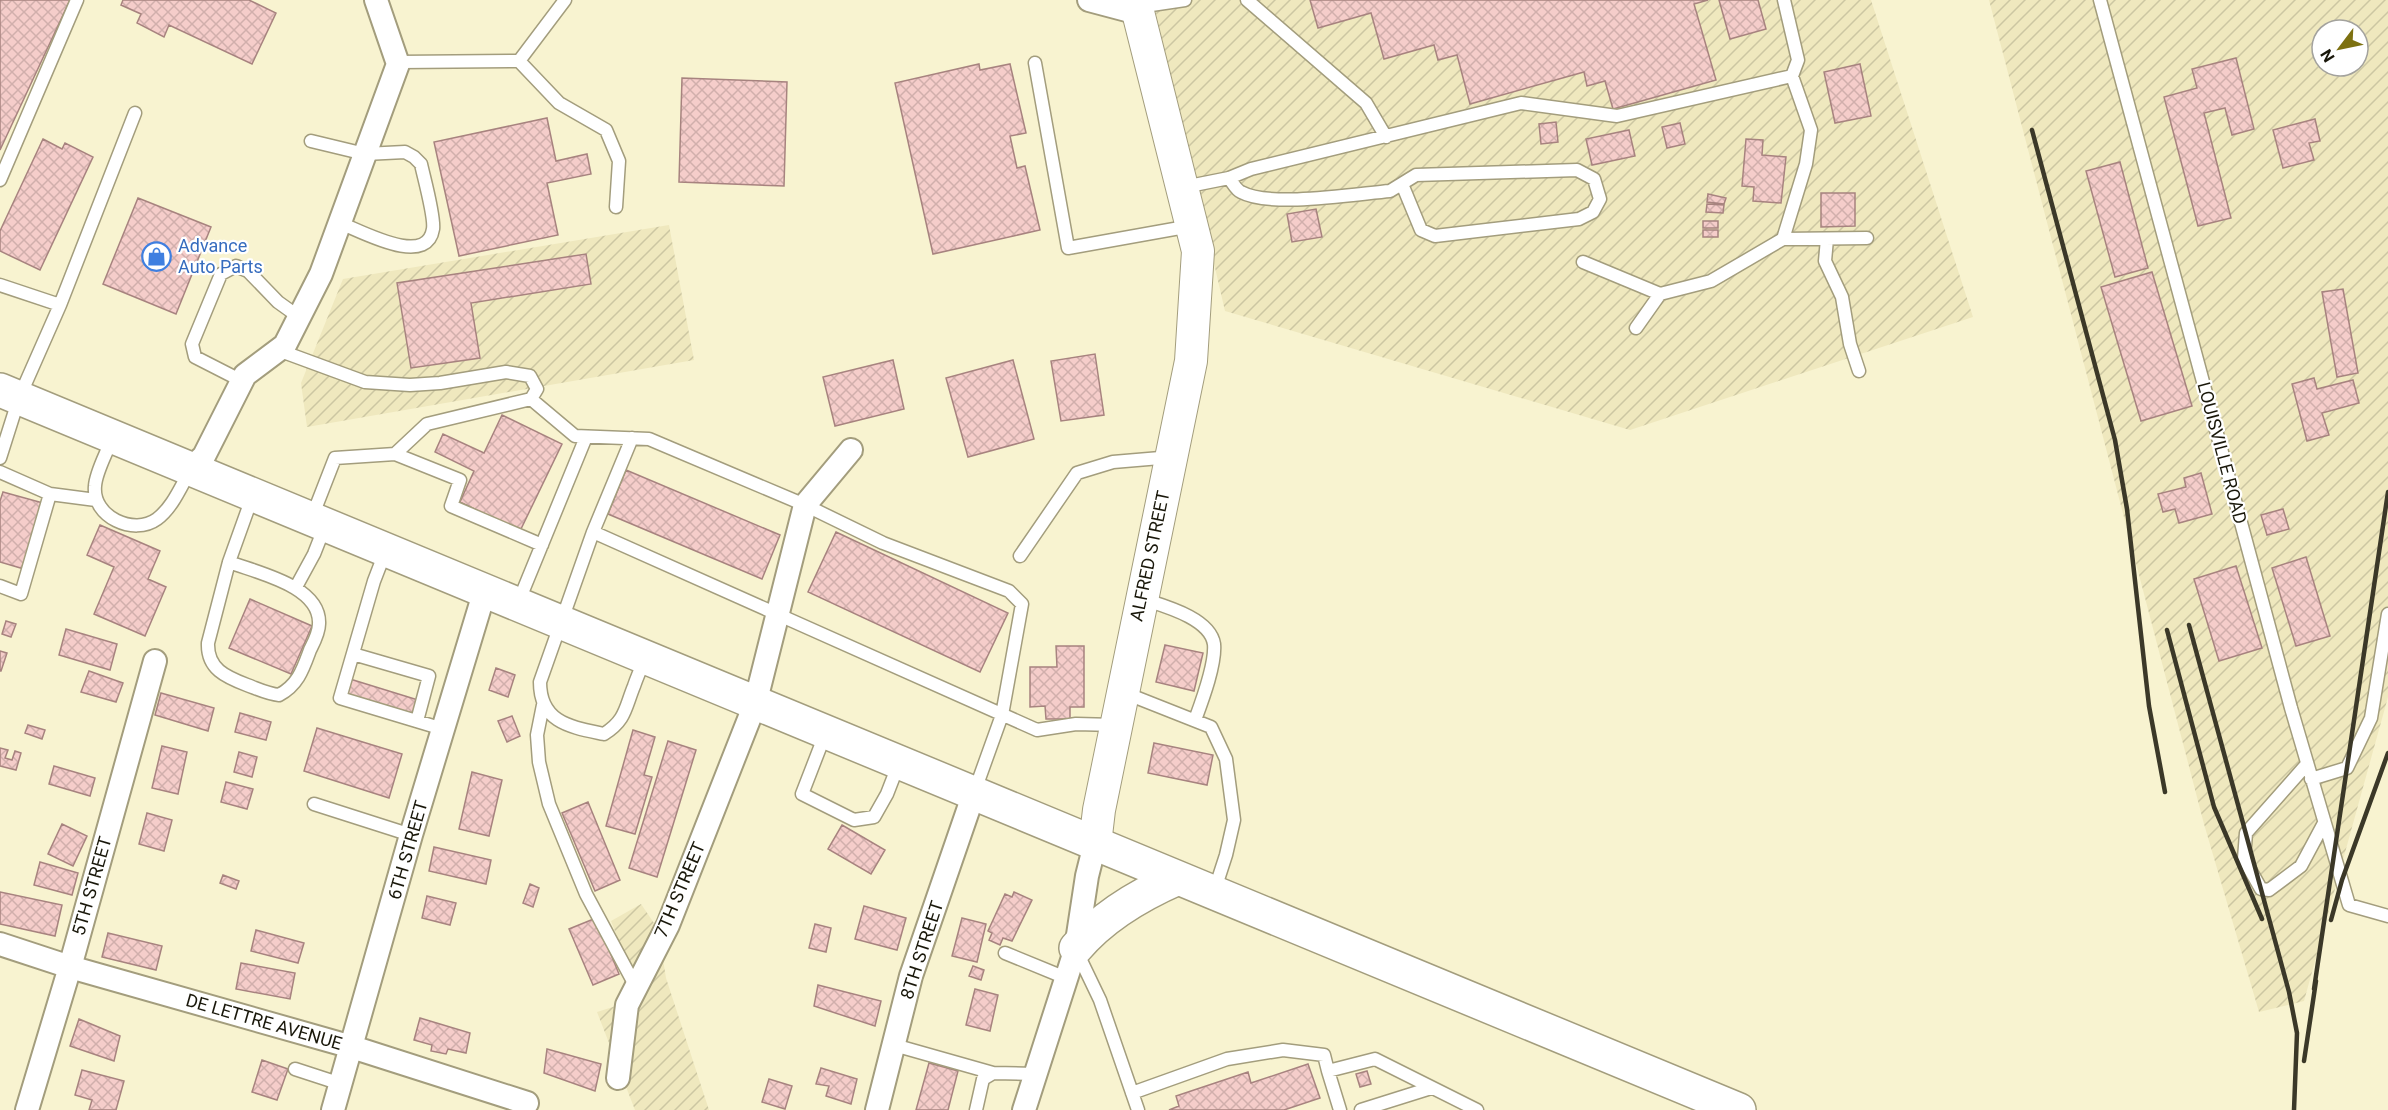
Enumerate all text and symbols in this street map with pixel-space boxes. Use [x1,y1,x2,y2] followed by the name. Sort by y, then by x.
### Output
[2310,18,2370,78] north arrow
[2317,46,2339,66] text: N
[178,235,263,277] place label: Advance Auto Parts
[141,240,173,272] shop icon: Advance Auto Parts
[2193,380,2252,526] street label: LOUISVILLE ROAD
[1125,488,1174,623] street label: ALFRED STREET
[383,798,432,902] street label: 6TH STREET
[67,834,116,938] street label: 5TH STREET
[650,838,709,941] street label: 7TH STREET
[896,898,947,1002] street label: 8TH STREET
[184,989,345,1054] street label: DE LETTRE AVENUE

